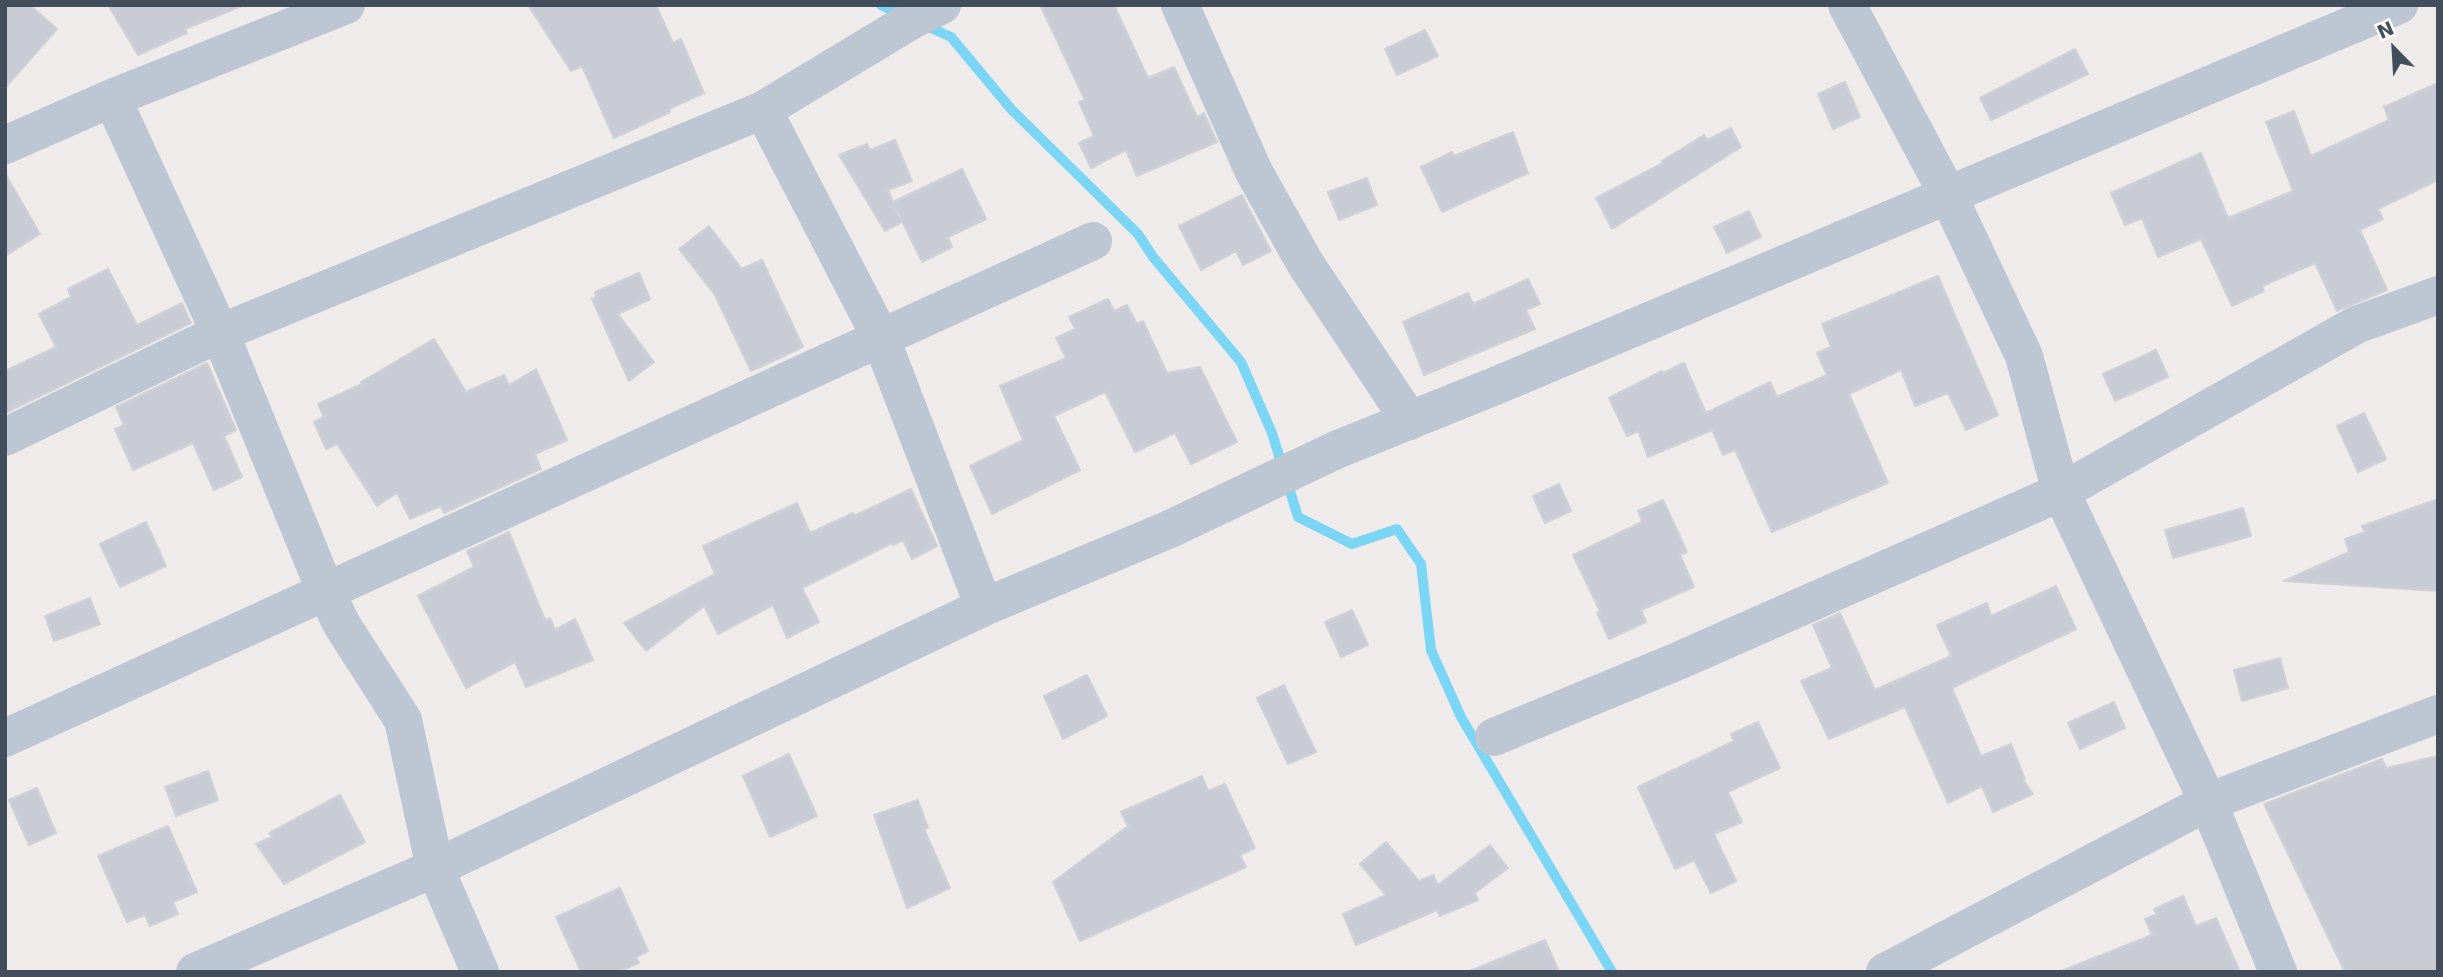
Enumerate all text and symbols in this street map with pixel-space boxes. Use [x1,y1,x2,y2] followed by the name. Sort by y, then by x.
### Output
[2359,14,2429,84] north arrow
[2374,17,2397,43] text: N

